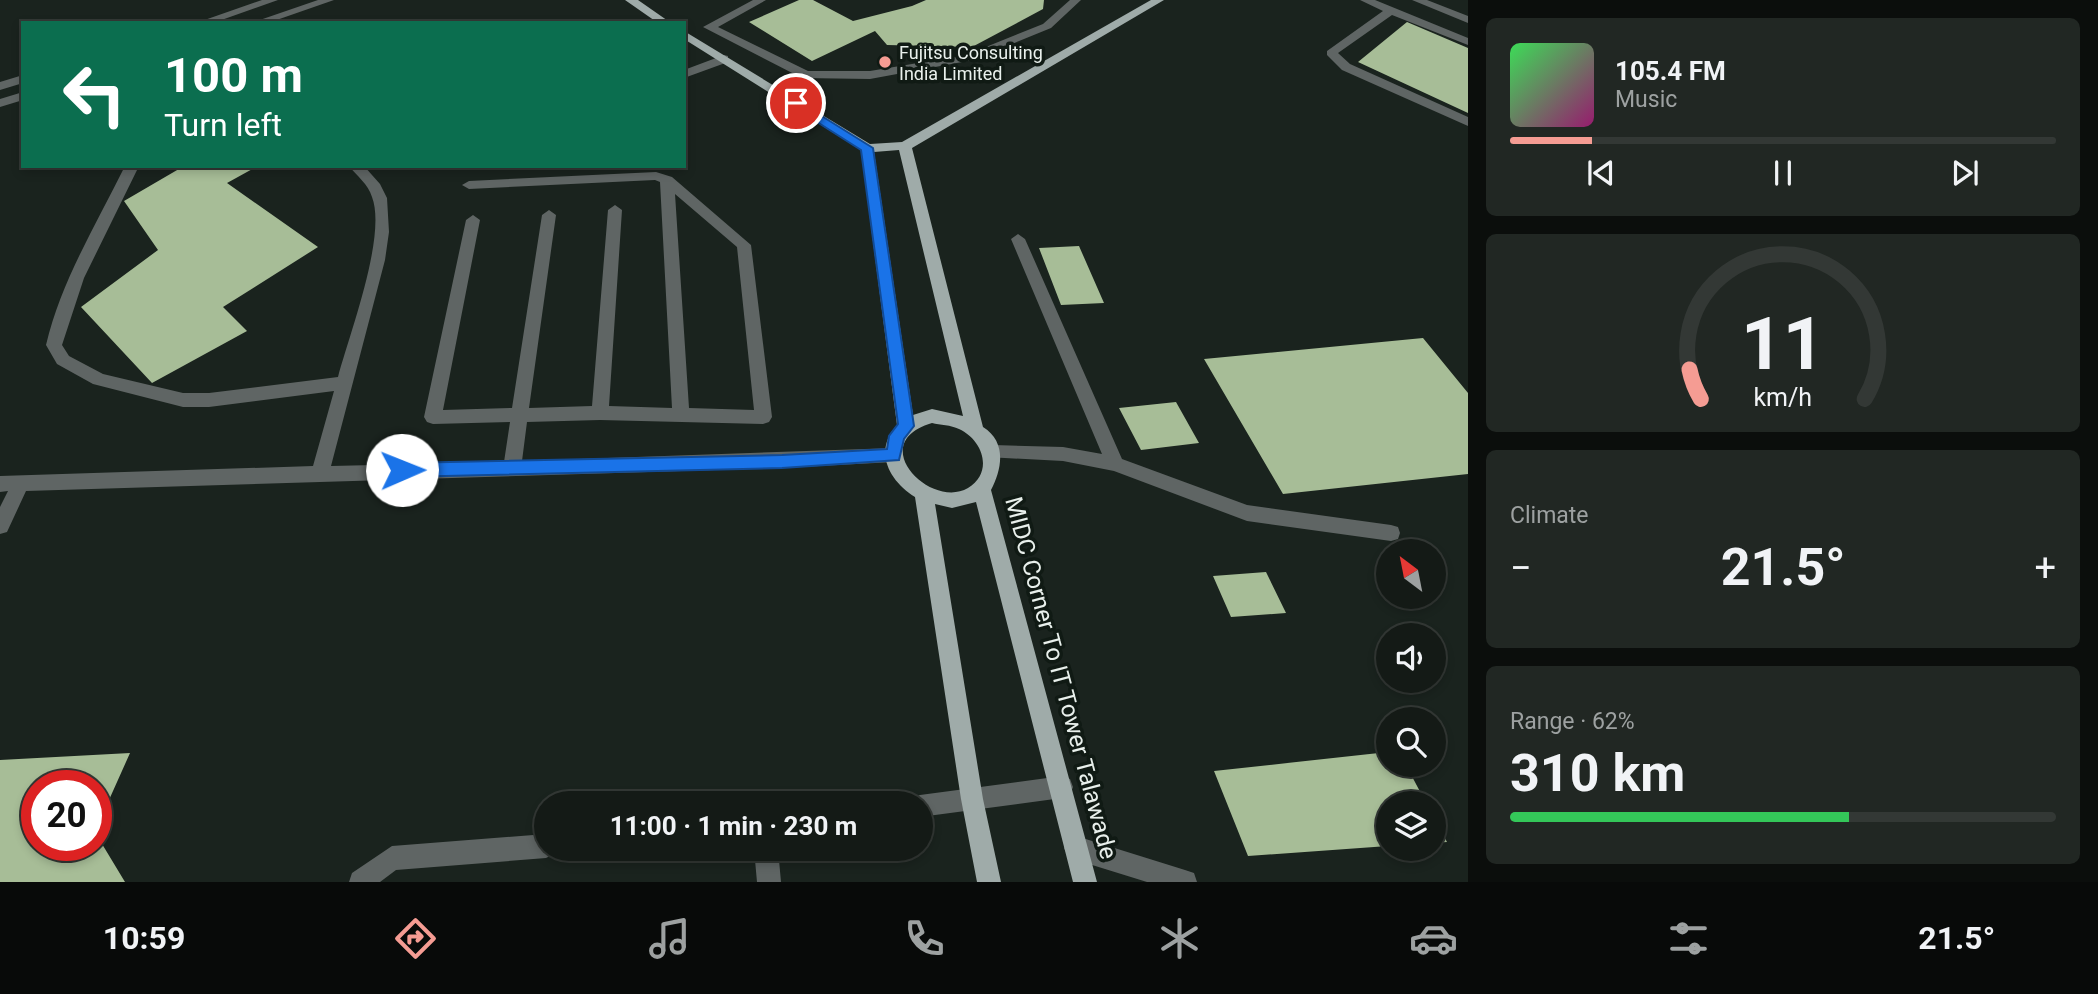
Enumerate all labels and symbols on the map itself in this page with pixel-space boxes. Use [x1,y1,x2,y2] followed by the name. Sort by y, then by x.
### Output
[899,42,1043,84] place label: Fujitsu Consulting India Limited
[877,54,893,70] marker: Fujitsu Consulting India Limited
[766,73,826,133] pin
[365,433,439,507] position arrow
[999,494,1123,862] street label: MIDC Corner To IT Tower Talawade
[1376,539,1446,609] north arrow
[21,770,112,861] speed limit sign: 20

